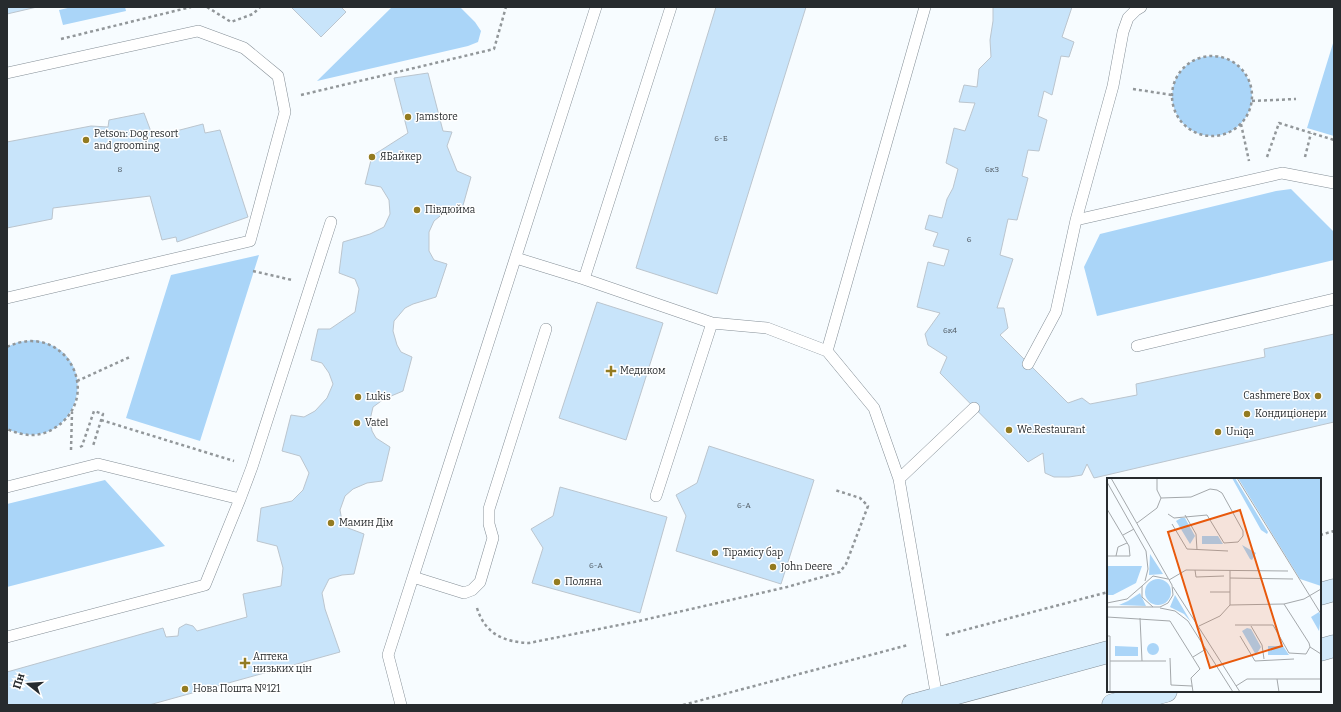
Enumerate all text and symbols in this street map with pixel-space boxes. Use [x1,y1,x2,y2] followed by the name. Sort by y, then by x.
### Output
[415,111,458,123] place label: Jamstore
[403,112,413,122] marker: Jamstore
[94,128,179,152] place label: Petson: Dog resort and grooming
[714,134,728,143] house number: 6-Б
[81,135,91,145] marker: Petson: Dog resort and grooming
[380,151,422,163] place label: ЯБайкер
[367,152,377,162] marker: ЯБайкер
[118,165,123,174] house number: 8
[985,165,999,174] house number: 6к3
[425,204,476,216] place label: Півдюйма
[412,205,422,215] marker: Півдюйма
[967,235,972,244] house number: 6
[943,326,957,335] house number: 6к4
[605,365,617,377] marker: Медиком
[620,365,666,377] place label: Медиком
[1243,390,1310,402] place label: Cashmere Box
[366,391,391,403] place label: Lukis
[1313,391,1323,401] marker: Cashmere Box
[353,392,363,402] marker: Lukis
[1255,408,1327,420] place label: Кондиціонери
[1242,409,1252,419] marker: Кондиціонери
[365,417,389,429] place label: Vatel
[352,418,362,428] marker: Vatel
[1017,424,1086,436] place label: We.Restaurant
[1004,425,1014,435] marker: We.Restaurant
[1226,426,1255,438] place label: Uniqa
[1213,427,1223,437] marker: Uniqa
[1107,478,1321,692] inset map
[737,501,751,510] house number: 6-А
[339,517,394,529] place label: Мамин Дім
[326,518,336,528] marker: Мамин Дім
[723,546,783,559] place label: Тірамісу бар
[710,548,720,558] marker: Тірамісу бар
[589,561,603,570] house number: 6-А
[780,561,832,573] place label: John Deere
[768,562,778,572] marker: John Deere
[565,576,602,588] place label: Поляна
[552,577,562,587] marker: Поляна
[253,651,312,675] place label: Аптека низьких цін
[240,658,250,668] marker: Аптека низьких цін
[8,664,48,704] north arrow
[10,671,28,691] text: Пн
[193,683,280,695] place label: Нова Пошта №121
[180,684,190,694] marker: Нова Пошта №121

